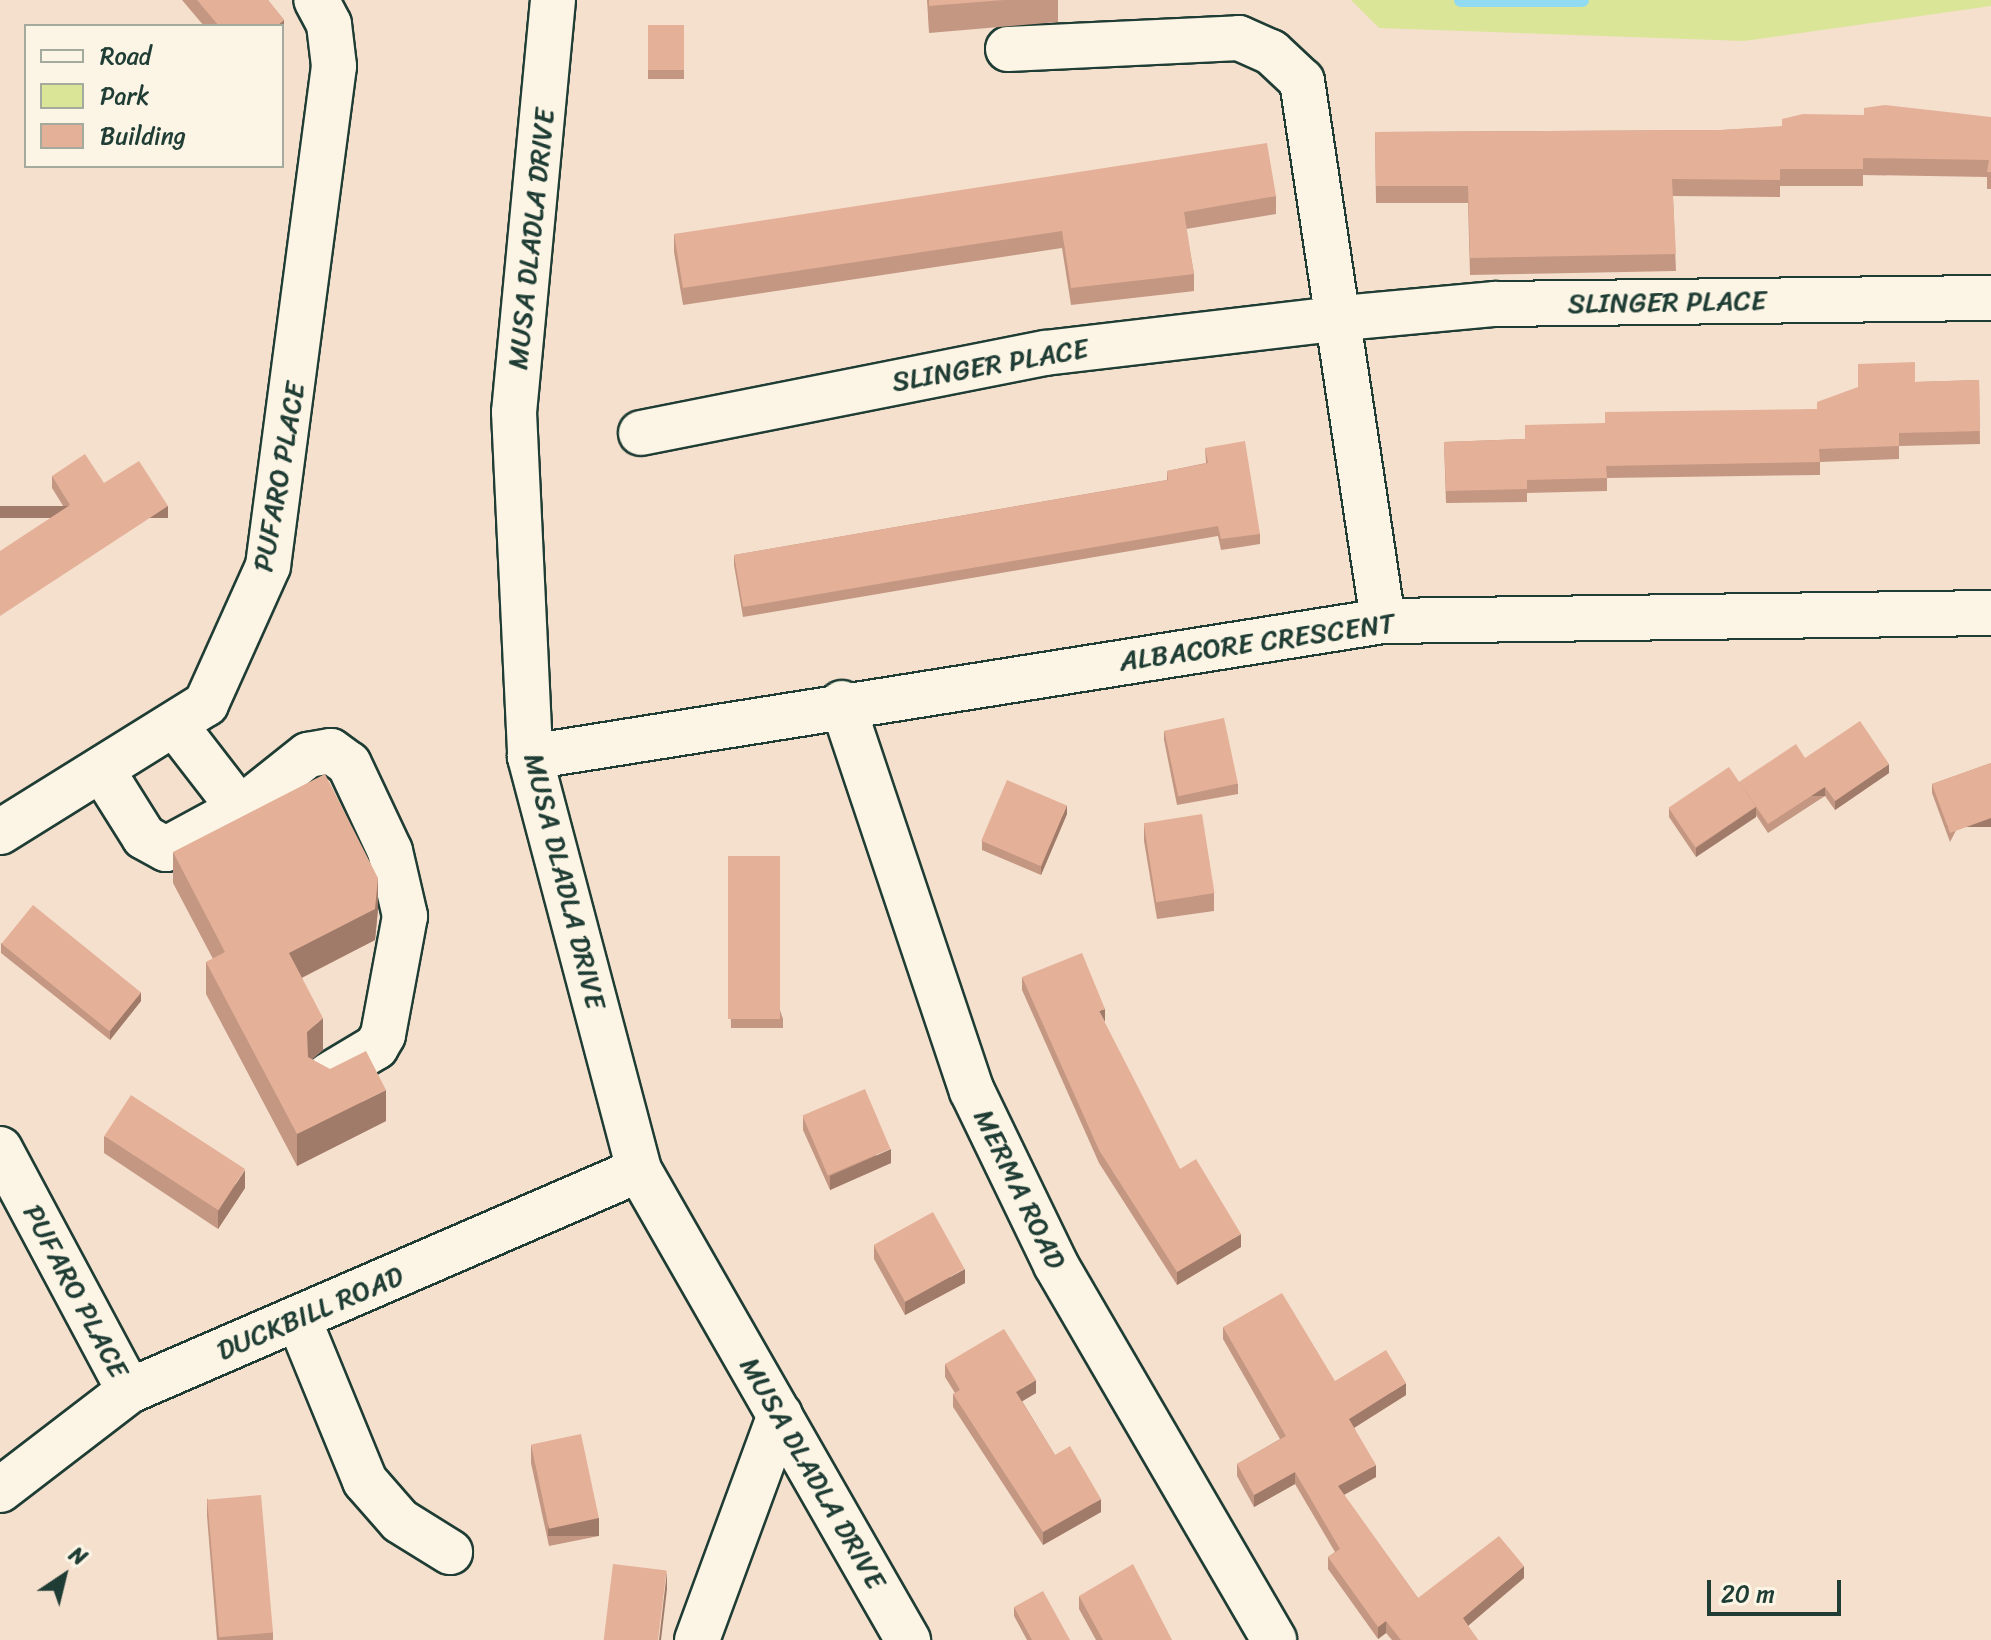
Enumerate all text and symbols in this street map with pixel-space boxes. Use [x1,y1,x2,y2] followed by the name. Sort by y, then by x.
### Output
[24,24,284,168] legend
[100,35,151,77] text: Road
[100,75,149,117] text: Park
[500,106,562,372] street label: MUSA DLADLA DRIVE
[100,115,186,157] text: Building
[1567,283,1767,321] street label: SLINGER PLACE
[889,331,1091,399] street label: SLINGER PLACE
[246,380,312,574] street label: PUFARO PLACE
[1119,606,1395,678] street label: ALBACORE CRESCENT
[517,749,613,1013] street label: MUSA DLADLA DRIVE
[967,1104,1073,1274] street label: MERMA ROAD
[16,1198,136,1384] street label: PUFARO PLACE
[212,1259,408,1367] street label: DUCKBILL ROAD
[732,1350,894,1596] street label: MUSA DLADLA DRIVE
[24,1536,104,1616] north arrow
[61,1536,95,1576] text: N
[1711,1564,1845,1614] scale bar
[1721,1573,1775,1615] text: 20 m

